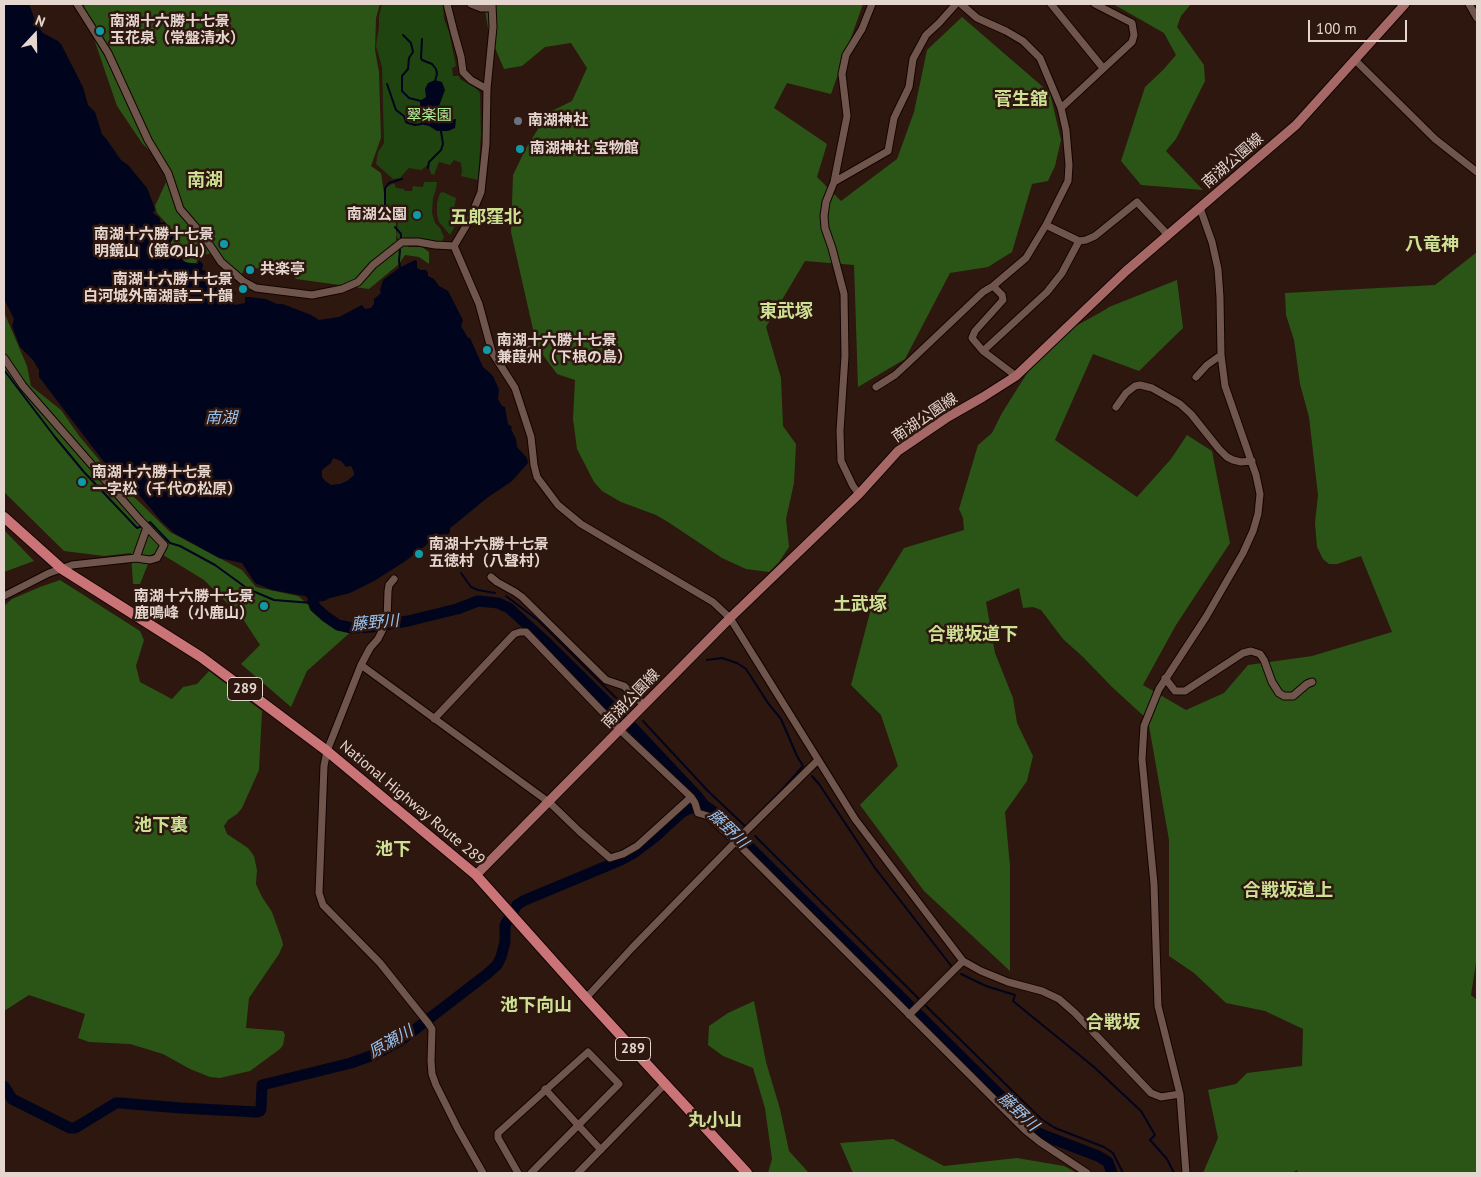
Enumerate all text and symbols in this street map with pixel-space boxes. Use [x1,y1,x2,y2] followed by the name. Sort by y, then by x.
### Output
[10,10,60,60] north arrow
[1311,10,1410,42] scale bar
[33,11,48,31] text: N
[110,13,245,48] place label: 南湖十六勝十七景 玉花泉（常盤清水）
[1316,19,1357,38] text: 100 m
[94,25,106,37] marker: 南湖十六勝十七景 玉花泉（常盤清水）
[994,89,1048,111] district label: 菅生舘
[407,107,451,125] park label: 翠楽園
[528,112,588,130] place label: 南湖神社
[512,115,524,127] marker: 南湖神社
[1199,130,1267,192] street label: 南湖公園線
[530,140,639,158] place label: 南湖神社 宝物館
[514,143,526,155] marker: 南湖神社 宝物館
[187,170,223,192] district label: 南湖
[347,206,407,224] place label: 南湖公園
[450,207,522,229] district label: 五郎窪北
[411,209,423,221] marker: 南湖公園
[94,226,214,261] place label: 南湖十六勝十七景 明鏡山（鏡の山）
[1405,234,1459,256] district label: 八竜神
[218,238,230,250] marker: 南湖十六勝十七景 明鏡山（鏡の山）
[260,261,305,279] place label: 共楽亭
[244,264,256,276] marker: 共楽亭
[83,271,233,306] place label: 南湖十六勝十七景 白河城外南湖詩二十韻
[237,283,249,295] marker: 南湖十六勝十七景 白河城外南湖詩二十韻
[759,301,813,323] district label: 東武塚
[497,332,632,367] place label: 南湖十六勝十七景 兼葭州（下根の島）
[481,344,493,356] marker: 南湖十六勝十七景 兼葭州（下根の島）
[889,390,961,446] street label: 南湖公園線
[205,408,237,428] water label: 南湖
[92,464,242,499] place label: 南湖十六勝十七景 一字松（千代の松原）
[76,476,88,488] marker: 南湖十六勝十七景 一字松（千代の松原）
[429,536,549,571] place label: 南湖十六勝十七景 五徳村（八聲村）
[413,548,425,560] marker: 南湖十六勝十七景 五徳村（八聲村）
[134,588,254,623] place label: 南湖十六勝十七景 鹿鳴峰（小鹿山）
[833,594,887,616] district label: 土武塚
[258,600,270,612] marker: 南湖十六勝十七景 鹿鳴峰（小鹿山）
[350,611,400,635] water label: 藤野川
[928,624,1018,646] district label: 合戦坂道下
[598,666,664,732] street label: 南湖公園線
[228,678,262,701] road number: 289
[336,737,488,869] street label: National Highway Route 289
[704,805,752,853] water label: 藤野川
[134,815,188,837] district label: 池下裏
[375,839,411,861] district label: 池下
[1243,880,1333,902] district label: 合戦坂道上
[500,995,572,1017] district label: 池下向山
[1086,1012,1140,1034] district label: 合戦坂
[365,1022,417,1062] water label: 原瀬川
[616,1038,650,1060] road number: 289
[994,1089,1042,1135] water label: 藤野川
[688,1110,742,1132] district label: 丸小山

